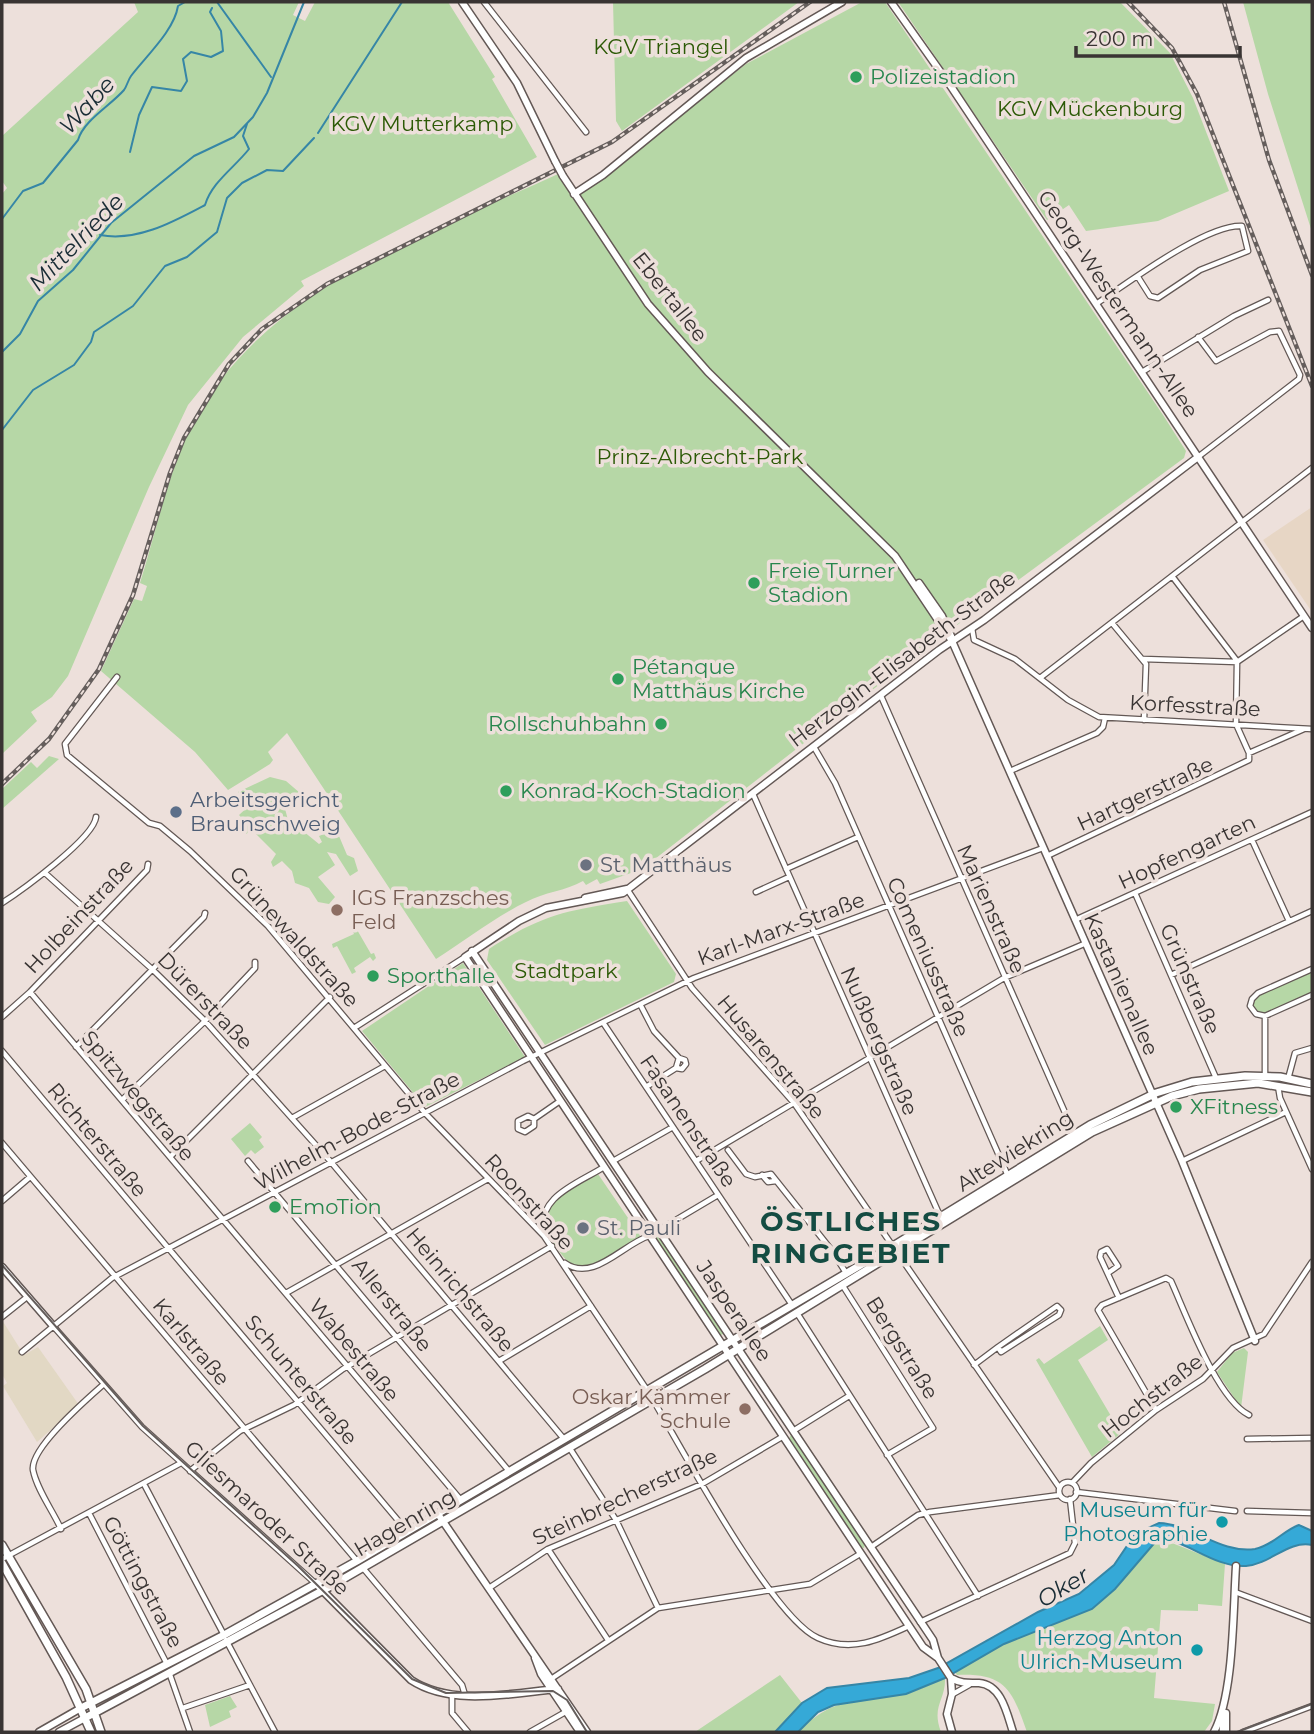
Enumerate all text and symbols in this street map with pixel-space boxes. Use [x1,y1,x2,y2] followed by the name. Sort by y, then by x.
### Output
[1076,14,1240,58] scale bar
[1086,26,1153,51] text: 200 m
[593,34,729,59] park label: KGV Triangel
[870,64,1016,89] place label: Polizeistadion
[848,69,864,85] marker: Polizeistadion
[53,70,121,140] water label: Wabe
[997,96,1183,121] park label: KGV Mückenburg
[330,111,514,136] park label: KGV Mutterkamp
[1033,185,1204,422] street label: Georg-Westermann-Allee
[23,187,129,297] water label: Mittelriede
[628,247,713,346] street label: Ebertallee
[597,444,804,469] park label: Prinz-Albrecht-Park
[768,558,895,607] place label: Freie Turner Stadion
[783,565,1020,752] street label: Herzogin-Elisabeth-Straße
[746,575,762,591] marker: Freie Turner Stadion
[632,654,805,703] place label: Pétanque Matthäus Kirche
[610,671,626,687] marker: Pétanque Matthäus Kirche
[1129,690,1261,721] street label: Korfesstraße
[488,711,647,736] place label: Rollschuhbahn
[653,716,669,732] marker: Rollschuhbahn
[1073,751,1217,836] street label: Hartgerstraße
[520,778,746,803] place label: Konrad-Koch-Stadion
[498,783,514,799] marker: Konrad-Koch-Stadion
[190,787,341,836] place label: Arbeitsgericht Braunschweig
[168,804,184,820] marker: Arbeitsgericht Braunschweig
[1114,809,1260,894] street label: Hopfengarten
[952,840,1031,977] street label: Marienstraße
[600,852,732,877] place label: St. Matthäus
[19,853,138,978] street label: Holbeinstraße
[578,857,594,873] marker: St. Matthäus
[224,861,364,1012] street label: Grünewaldstraße
[882,873,975,1041] street label: Comeniusstraße
[351,885,509,934] place label: IGS Franzsches Feld
[694,887,868,970] street label: Karl-Marx-Straße
[329,902,345,918] marker: IGS Franzsches Feld
[1079,909,1164,1059] street label: Kastanienallee
[1155,920,1226,1038] street label: Grünstraße
[153,947,258,1055] street label: Dürerstraße
[514,958,618,983] park label: Stadtpark
[387,963,495,988] place label: Sporthalle
[835,963,923,1119] street label: Nußbergstraße
[365,968,381,984] marker: Sporthalle
[712,990,831,1124] street label: Husarenstraße
[77,1025,200,1166] street label: Spitzwegstraße
[635,1050,742,1192] street label: Fasanenstraße
[250,1066,464,1195] street label: Wilhelm-Bode-Straße
[42,1078,152,1202] street label: Richterstraße
[1190,1094,1278,1119] place label: XFitness
[1168,1099,1184,1115] marker: XFitness
[952,1105,1078,1196] street label: Altewiekring
[480,1148,579,1255] street label: Roonstraße
[289,1194,382,1219] place label: EmoTion
[267,1199,283,1215] marker: EmoTion
[750,1204,952,1270] district label: ÖSTLICHES RINGGEBIET
[597,1215,681,1240] place label: St. Pauli
[575,1220,591,1236] marker: St. Pauli
[401,1222,520,1357] street label: Heinrichstraße
[347,1253,438,1356] street label: Allerstraße
[691,1255,777,1366] street label: Jasperallee
[861,1292,944,1404] street label: Bergstraße
[148,1293,235,1390] street label: Karlstraße
[304,1293,405,1406] street label: Wabestraße
[240,1310,363,1450] street label: Schunterstraße
[1096,1348,1207,1443] street label: Hochstraße
[572,1384,731,1433] place label: Oskar Kämmer Schule
[737,1401,753,1417] marker: Oskar Kämmer Schule
[180,1435,355,1600] street label: Gliesmaroder Straße
[528,1443,721,1550] street label: Steinbrecherstraße
[349,1483,460,1562] street label: Hagenring
[1063,1497,1208,1546] place label: Museum für Photographie
[98,1512,189,1652] street label: Göttingstraße
[1214,1514,1230,1530] marker: Museum für Photographie
[1032,1560,1095,1613] water label: Oker
[1019,1625,1183,1674] place label: Herzog Anton Ulrich-Museum
[1189,1642,1205,1658] marker: Herzog Anton Ulrich-Museum

